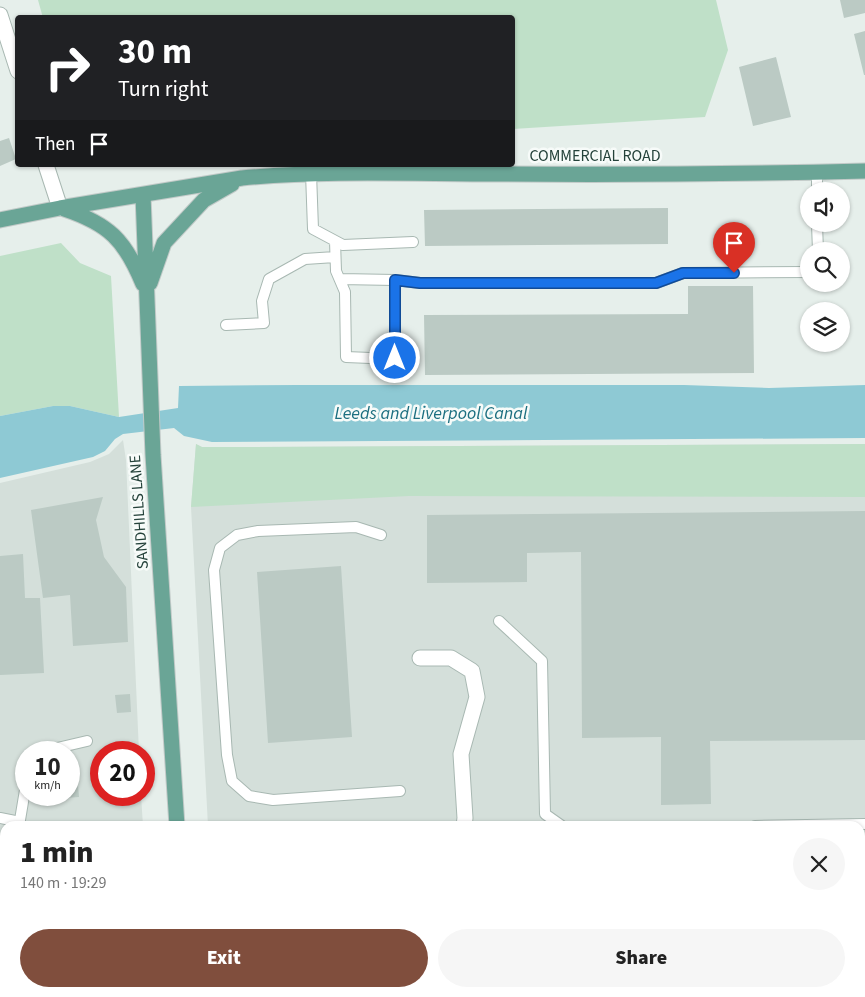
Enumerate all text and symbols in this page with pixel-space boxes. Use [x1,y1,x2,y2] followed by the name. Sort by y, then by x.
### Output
[118,27,192,77] text: 30 m
[35,35,100,100] icon: right
[118,73,208,105] text: Turn right
[85,130,113,158] icon: arrive
[35,131,75,158] text: Then
[529,145,661,167] street label: COMMERCIAL ROAD
[800,182,850,352] map controls
[800,182,850,232] button: sound
[713,222,755,273] pin
[720,229,748,257] icon: arrive
[800,242,850,292] button: search
[800,302,850,352] button: layers
[368,331,420,383] position arrow
[335,401,528,426] water label: Leeds and Liverpool Canal
[124,454,154,570] street label: SANDHILLS LANE
[90,741,155,806] speed limit sign: 20
[34,749,61,785] text: 10
[34,777,61,794] text: km/h
[20,831,94,874] text: 1 min
[793,838,845,890] button: close
[20,872,107,894] text: 140 m · 19:29
[20,929,428,987] button: Exit
[438,929,845,987] button: Share

